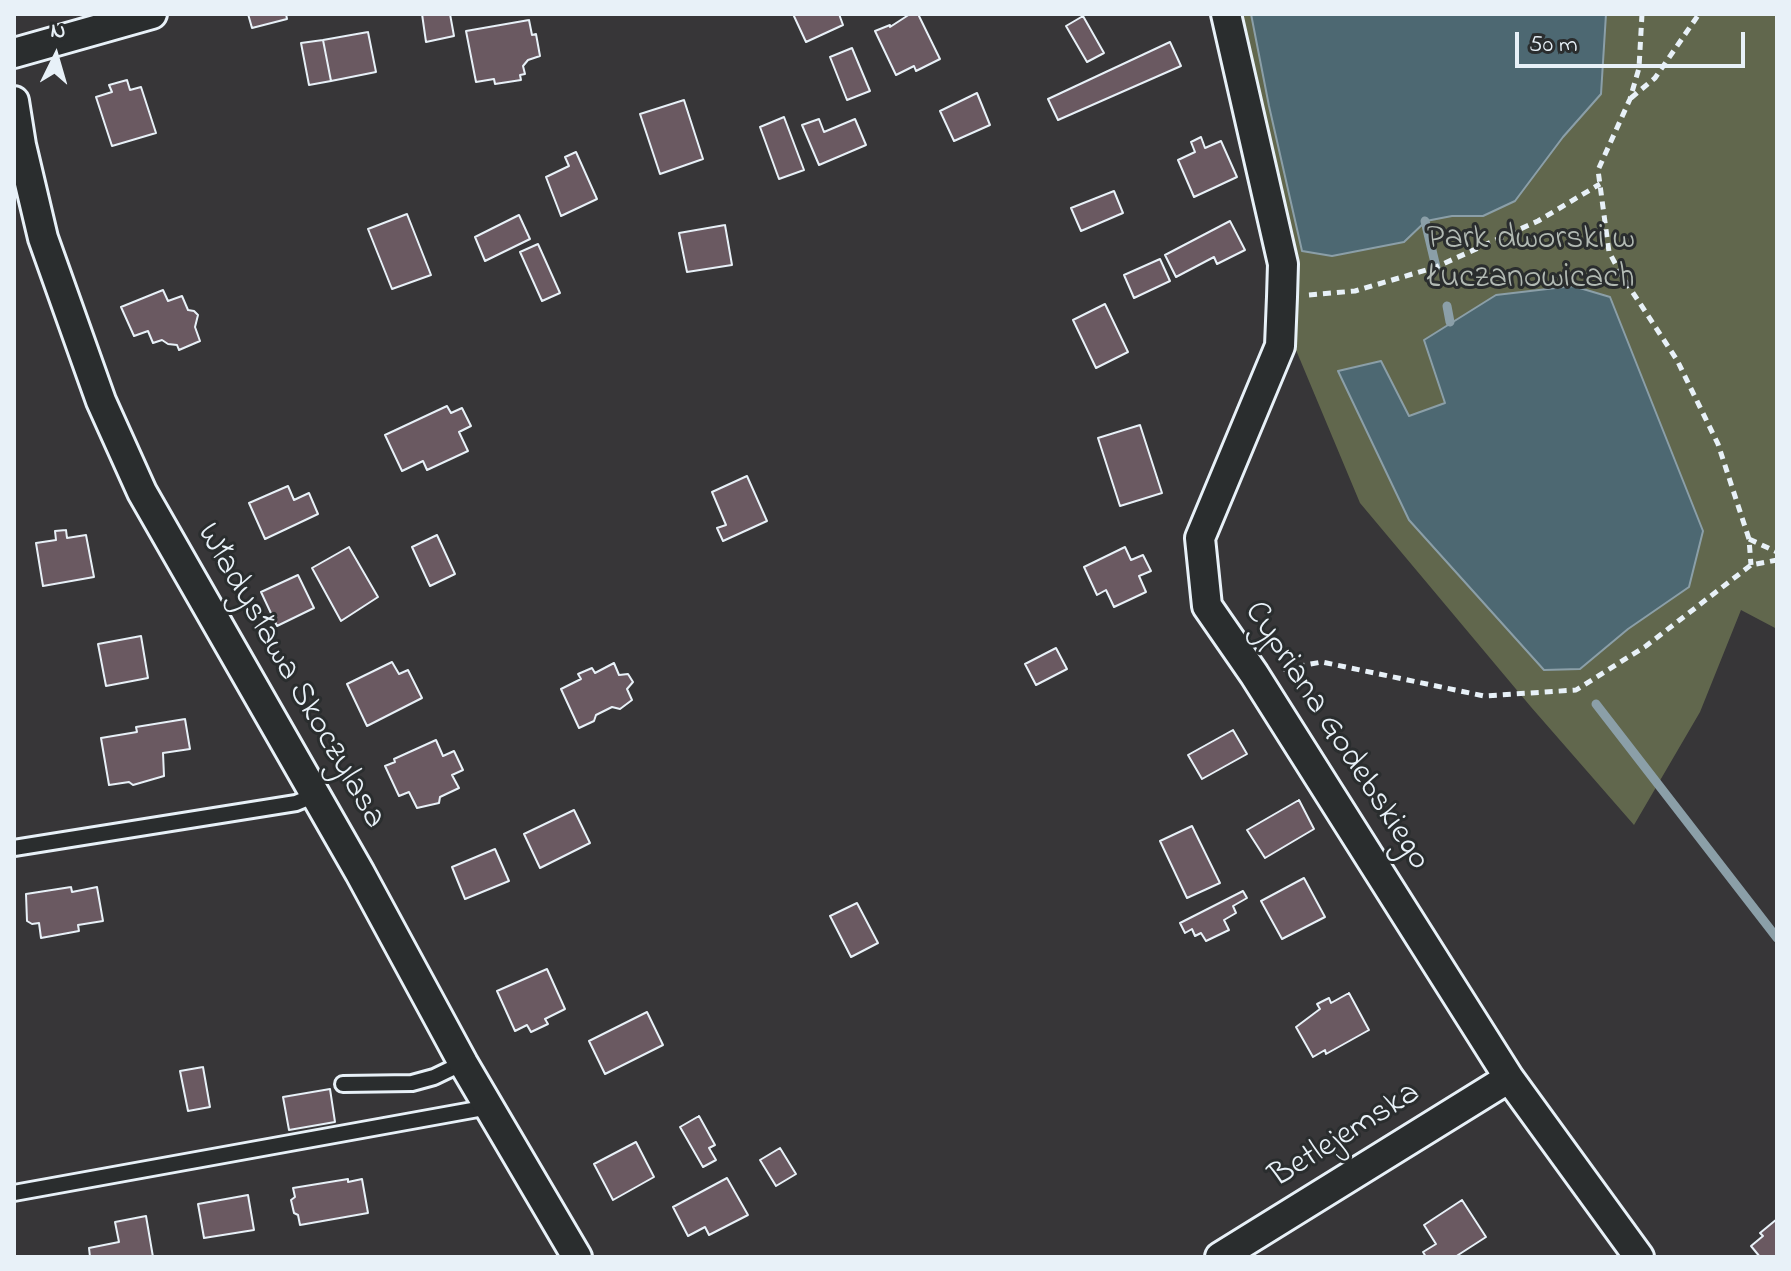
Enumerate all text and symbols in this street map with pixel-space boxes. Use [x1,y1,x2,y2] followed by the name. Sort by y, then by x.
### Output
[16,16,96,96] north arrow
[49,16,67,49] text: N
[1519,16,1749,66] scale bar
[1529,28,1578,63] text: 50 m
[1427,221,1635,300] park label: Park dworski w Łuczanowicach
[185,517,393,837] street label: Władysława Skoczylasa
[1233,595,1437,879] street label: Cypriana Godebskiego
[1263,1075,1429,1199] street label: Betlejemska

